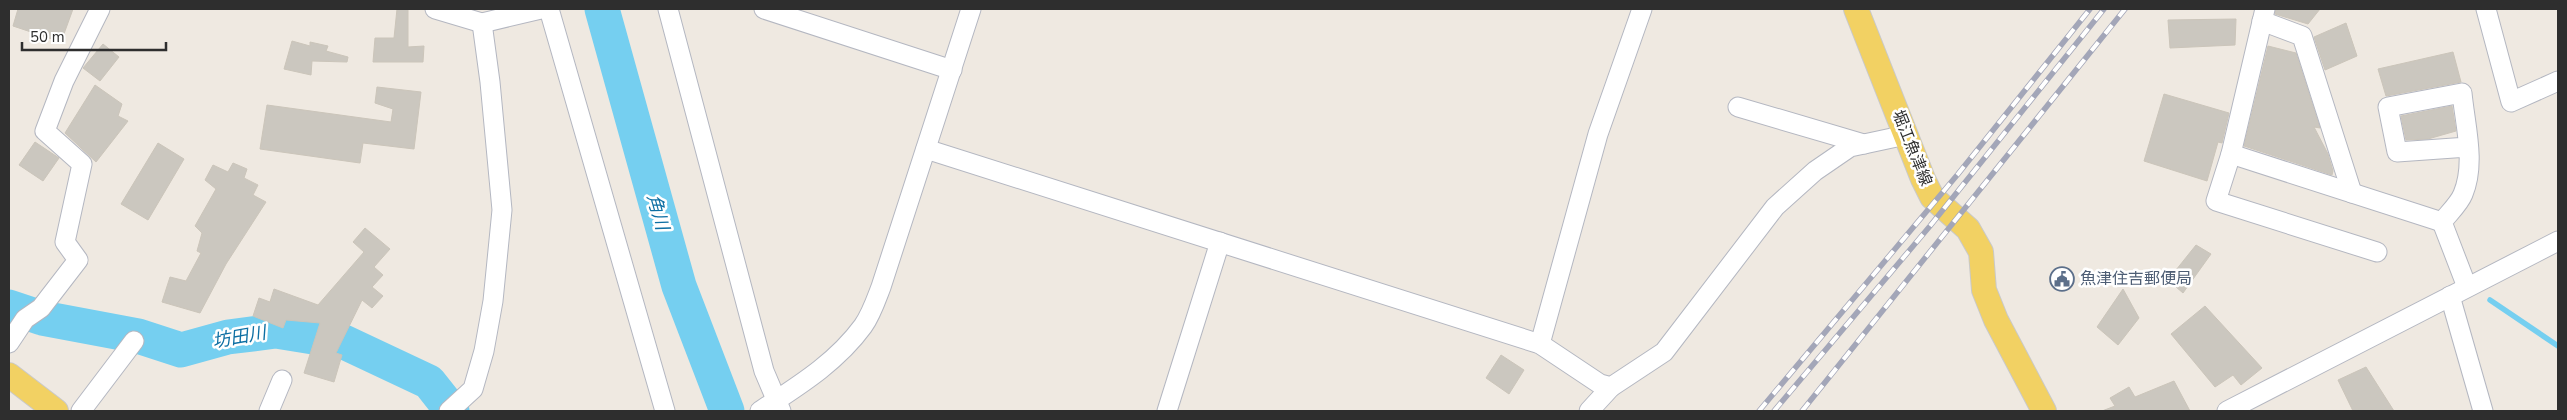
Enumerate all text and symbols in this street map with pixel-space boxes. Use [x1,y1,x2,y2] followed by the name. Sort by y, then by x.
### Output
[22,20,166,52] scale bar
[30,27,65,47] text: 50 m
[1887,107,1937,189] street label: 堀江魚津線
[642,191,675,235] water label: 角川
[2049,266,2075,292] public building icon: 魚津住吉郵便局
[2080,268,2192,290] place label: 魚津住吉郵便局
[210,320,270,354] water label: 坊田川

